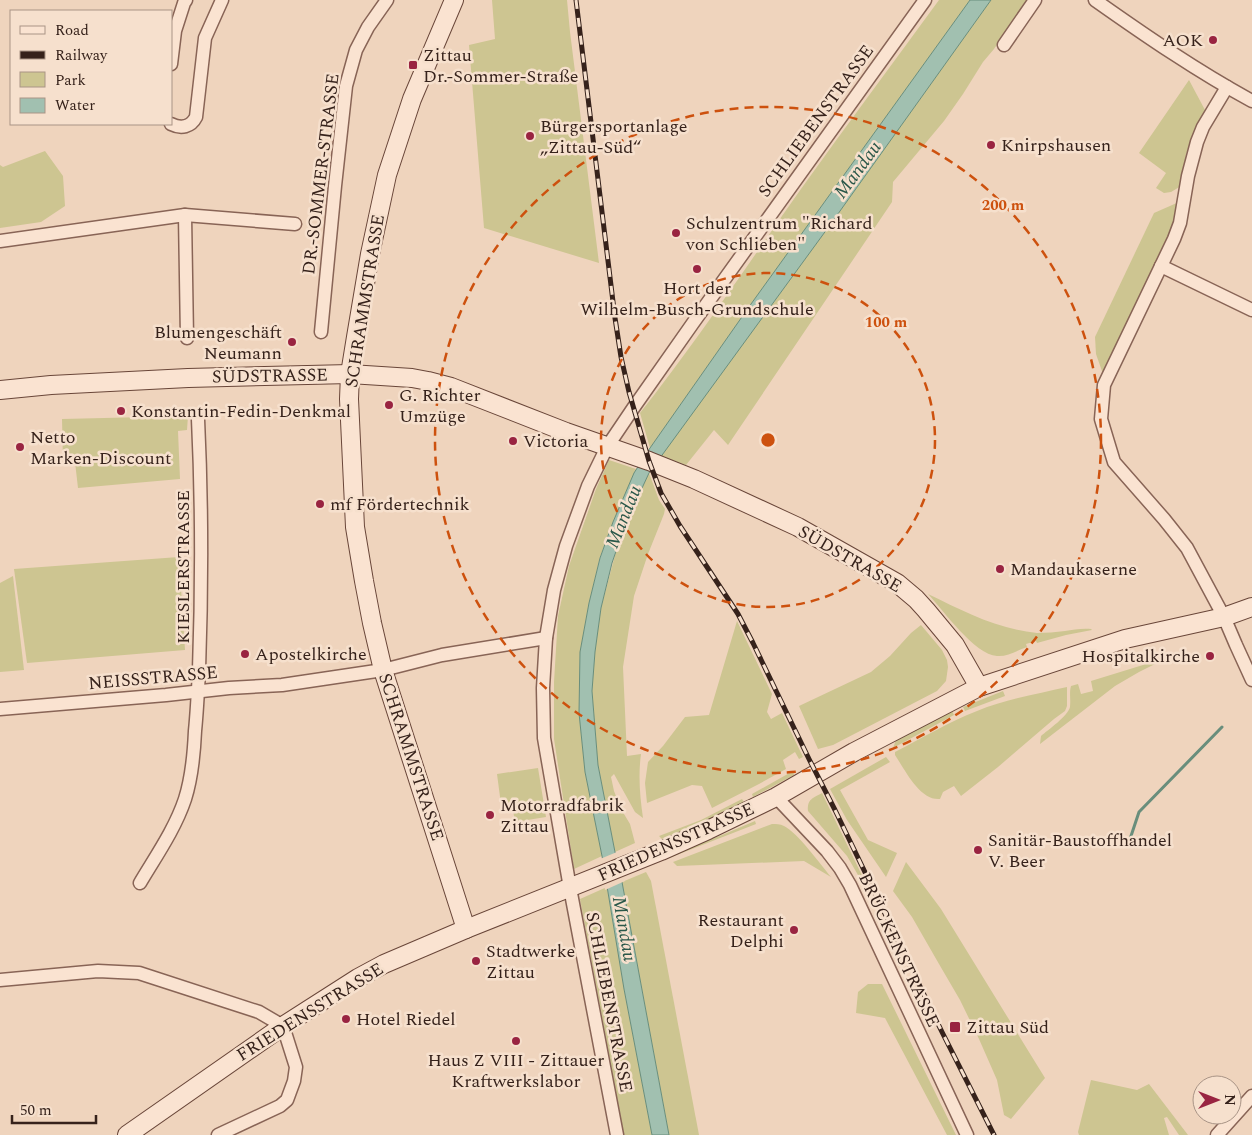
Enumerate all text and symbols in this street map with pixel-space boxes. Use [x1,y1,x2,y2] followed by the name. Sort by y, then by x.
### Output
[10,10,172,125] legend
[55,19,89,42] text: Road
[1163,27,1203,54] place label: AOK
[1207,34,1219,46] marker: AOK
[751,39,881,203] street label: SCHLIEBENSTRASSE
[423,42,578,90] place label: Zittau Dr.-Sommer-Straße
[55,44,108,67] text: Railway
[407,59,419,71] marker: Zittau Dr.-Sommer-Straße
[55,69,86,92] text: Park
[295,72,347,276] street label: DR.-SOMMER-STRASSE
[55,94,95,117] text: Water
[540,113,688,161] place label: Bürgersportanlage „Zittau-Süd“
[524,130,536,142] marker: Bürgersportanlage „Zittau-Süd“
[1001,132,1111,159] place label: Knirpshausen
[827,135,889,205] water label: Mandau
[985,139,997,151] marker: Knirpshausen
[982,194,1025,217] text: 200 m
[685,210,873,258] place label: Schulzentrum "Richard von Schlieben"
[338,212,392,390] street label: SCHRAMMSTRASSE
[670,227,682,239] marker: Schulzentrum "Richard von Schlieben"
[691,263,703,275] marker: Hort der Wilhelm-Busch-Grundschule
[580,275,814,323] place label: Hort der Wilhelm-Busch-Grundschule
[865,311,908,334] text: 100 m
[154,319,282,367] place label: Blumengeschäft Neumann
[286,336,298,348] marker: Blumengeschäft Neumann
[212,361,328,391] street label: SÜDSTRASSE
[399,382,481,430] place label: G. Richter Umzüge
[131,398,351,425] place label: Konstantin-Fedin-Denkmal
[383,399,395,411] marker: G. Richter Umzüge
[115,405,127,417] marker: Konstantin-Fedin-Denkmal
[30,424,171,472] place label: Netto Marken-Discount
[523,428,588,455] place label: Victoria
[759,431,777,449] centre of rings
[507,435,519,447] marker: Victoria
[14,441,26,453] marker: Netto Marken-Discount
[598,481,650,553] water label: Mandau
[170,490,197,644] street label: KIESLERSTRASSE
[330,491,470,518] place label: mf Fördertechnik
[314,498,326,510] marker: mf Fördertechnik
[793,518,907,600] street label: SÜDSTRASSE
[1010,556,1137,583] place label: Mandaukaserne
[994,563,1006,575] marker: Mandaukaserne
[255,641,367,668] place label: Apostelkirche
[1081,643,1200,670] place label: Hospitalkirche
[239,648,251,660] marker: Apostelkirche
[1204,650,1216,662] marker: Hospitalkirche
[87,659,219,697] street label: NEISSSTRASSE
[371,670,451,844] street label: SCHRAMMSTRASSE
[500,792,624,840] place label: Motorradfabrik Zittau
[593,795,759,889] street label: FRIEDENSSTRASSE
[484,809,496,821] marker: Motorradfabrik Zittau
[988,827,1172,875] place label: Sanitär-Baustoffhandel V. Beer
[972,844,984,856] marker: Sanitär-Baustoffhandel V. Beer
[851,868,947,1032] street label: BRÜCKENSTRASSE
[604,894,644,964] water label: Mandau
[698,907,784,955] place label: Restaurant Delphi
[578,910,640,1094] street label: SCHLIEBENSTRASSE
[788,924,800,936] marker: Restaurant Delphi
[486,938,575,986] place label: Stadtwerke Zittau
[470,955,482,967] marker: Stadtwerke Zittau
[231,956,389,1068] street label: FRIEDENSSTRASSE
[356,1006,456,1033] place label: Hotel Riedel
[340,1013,352,1025] marker: Hotel Riedel
[966,1014,1049,1041] place label: Zittau Süd
[948,1020,962,1034] marker: Zittau Süd
[510,1035,522,1047] marker: Haus Z VIII - Zittauer Kraftwerkslabor
[428,1047,604,1095] place label: Haus Z VIII - Zittauer Kraftwerkslabor
[1192,1075,1242,1125] north arrow
[12,1092,96,1124] scale bar
[1219,1094,1240,1106] text: N
[20,1099,52,1122] text: 50 m

